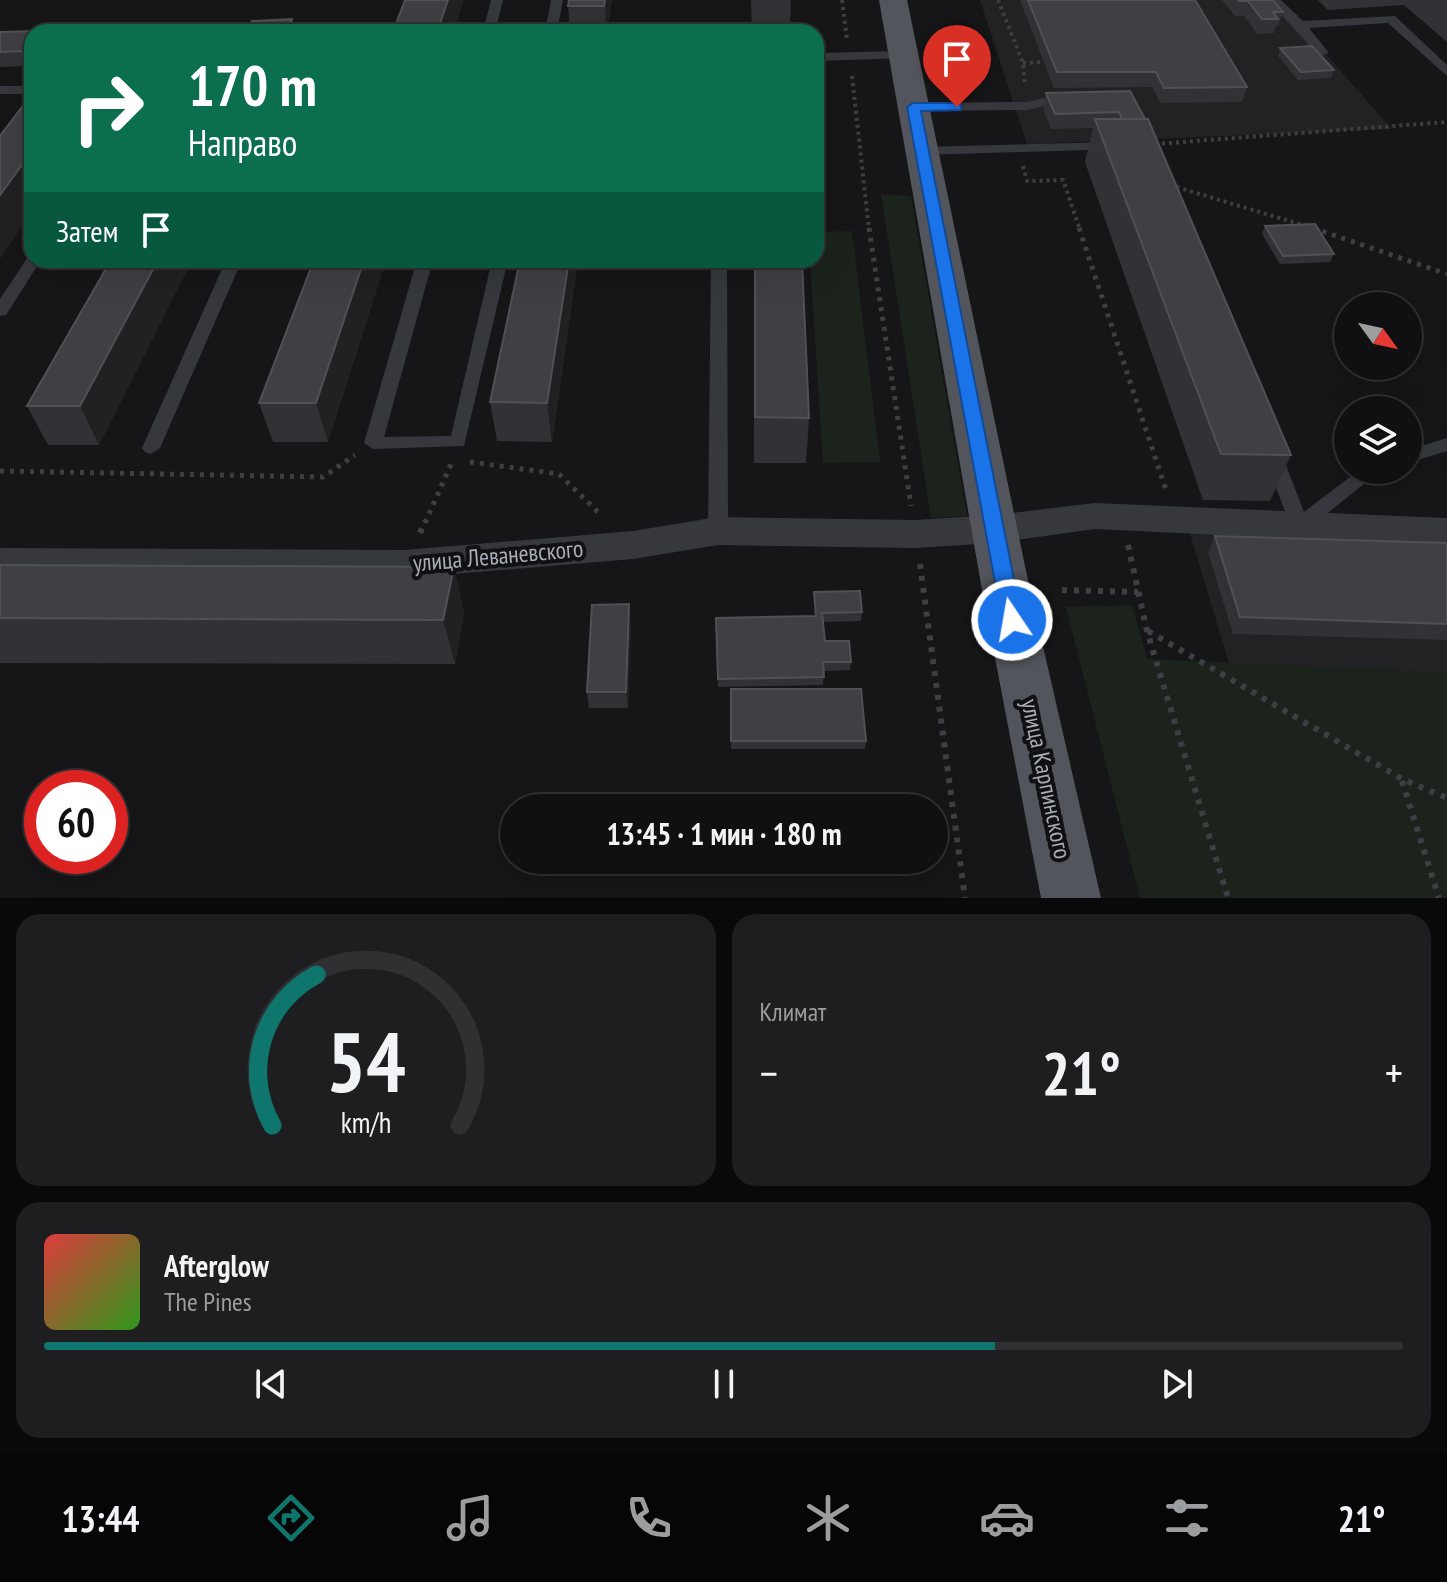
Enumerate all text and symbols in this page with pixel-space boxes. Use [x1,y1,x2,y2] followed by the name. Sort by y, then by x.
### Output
[923,25,991,107] pin
[935,37,979,81] icon: arrive
[188,49,317,121] text: 170 m
[56,56,160,160] icon: right
[188,119,297,166] text: Направо
[134,208,178,252] icon: arrive
[56,211,118,250] text: Затем
[1334,292,1422,380] north arrow
[1334,292,1422,484] map controls
[1334,396,1422,484] button: layers
[412,533,584,578] street label: улица Леваневского
[970,578,1054,662] position arrow
[1014,696,1079,862] street label: улица Карпинского
[24,770,128,874] speed limit sign: 60
[606,814,842,853] text: 13:45 · 1 мин · 180 m
[760,995,826,1028] text: Климат
[326,1007,406,1115] text: 54
[1042,1034,1121,1112] text: 21°
[760,1044,778,1101] text: −
[1385,1044,1403,1101] text: +
[340,1104,391,1141] text: km/h
[164,1246,269,1285] text: Afterglow
[164,1285,252,1318] text: The Pines
[249,1362,293,1406] icon: previous
[702,1362,746,1406] icon: pause
[1155,1362,1199,1406] icon: next
[263,1490,319,1546] icon: directions
[442,1490,498,1546] icon: music
[621,1490,677,1546] icon: phone
[800,1490,856,1546] icon: climate
[979,1490,1035,1546] icon: car
[1159,1490,1215,1546] icon: filters
[62,1495,139,1542] text: 13:44
[1338,1495,1385,1542] text: 21°

